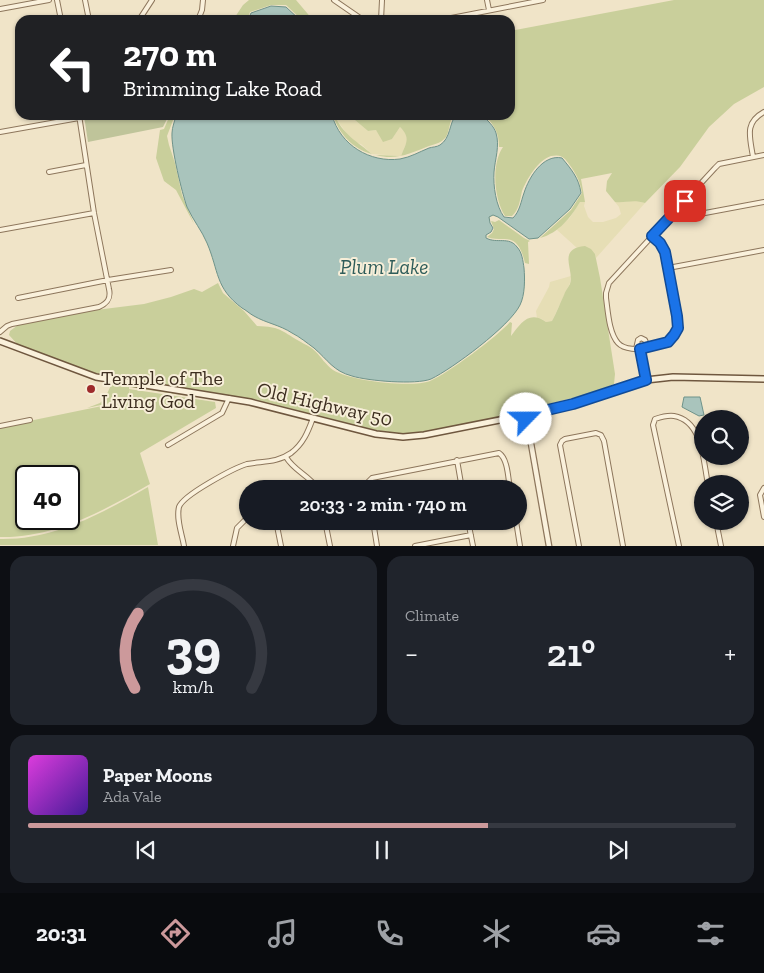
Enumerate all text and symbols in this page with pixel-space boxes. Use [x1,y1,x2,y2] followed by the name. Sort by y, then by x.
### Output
[123,33,217,75] text: 270 m
[40,35,105,100] icon: left
[123,75,322,102] text: Brimming Lake Road
[664,180,706,222] pin
[671,187,699,215] icon: arrive
[340,254,428,279] water label: Plum Lake
[101,366,223,413] place label: Temple of The Living God
[255,377,395,431] street label: Old Highway 50
[85,383,97,395] marker: Temple of The Living God
[499,392,551,444] position arrow
[694,410,749,530] map controls
[694,410,749,465] button: search
[15,465,80,530] speed limit sign: 40
[694,475,749,530] button: layers
[300,493,467,516] text: 20:33 · 2 min · 740 m
[405,606,459,625] text: Climate
[166,618,221,680] text: 39
[547,630,596,676] text: 21°
[405,637,418,670] text: −
[724,637,736,670] text: +
[173,676,214,698] text: km/h
[103,764,212,787] text: Paper Moons
[103,787,162,806] text: Ada Vale
[132,836,160,864] icon: previous
[368,836,396,864] icon: pause
[604,836,632,864] icon: next
[158,916,193,951] icon: directions
[265,916,300,951] icon: music
[372,916,407,951] icon: phone
[479,916,514,951] icon: climate
[586,916,621,951] icon: car
[693,916,728,951] icon: filters
[36,920,87,947] text: 20:31

